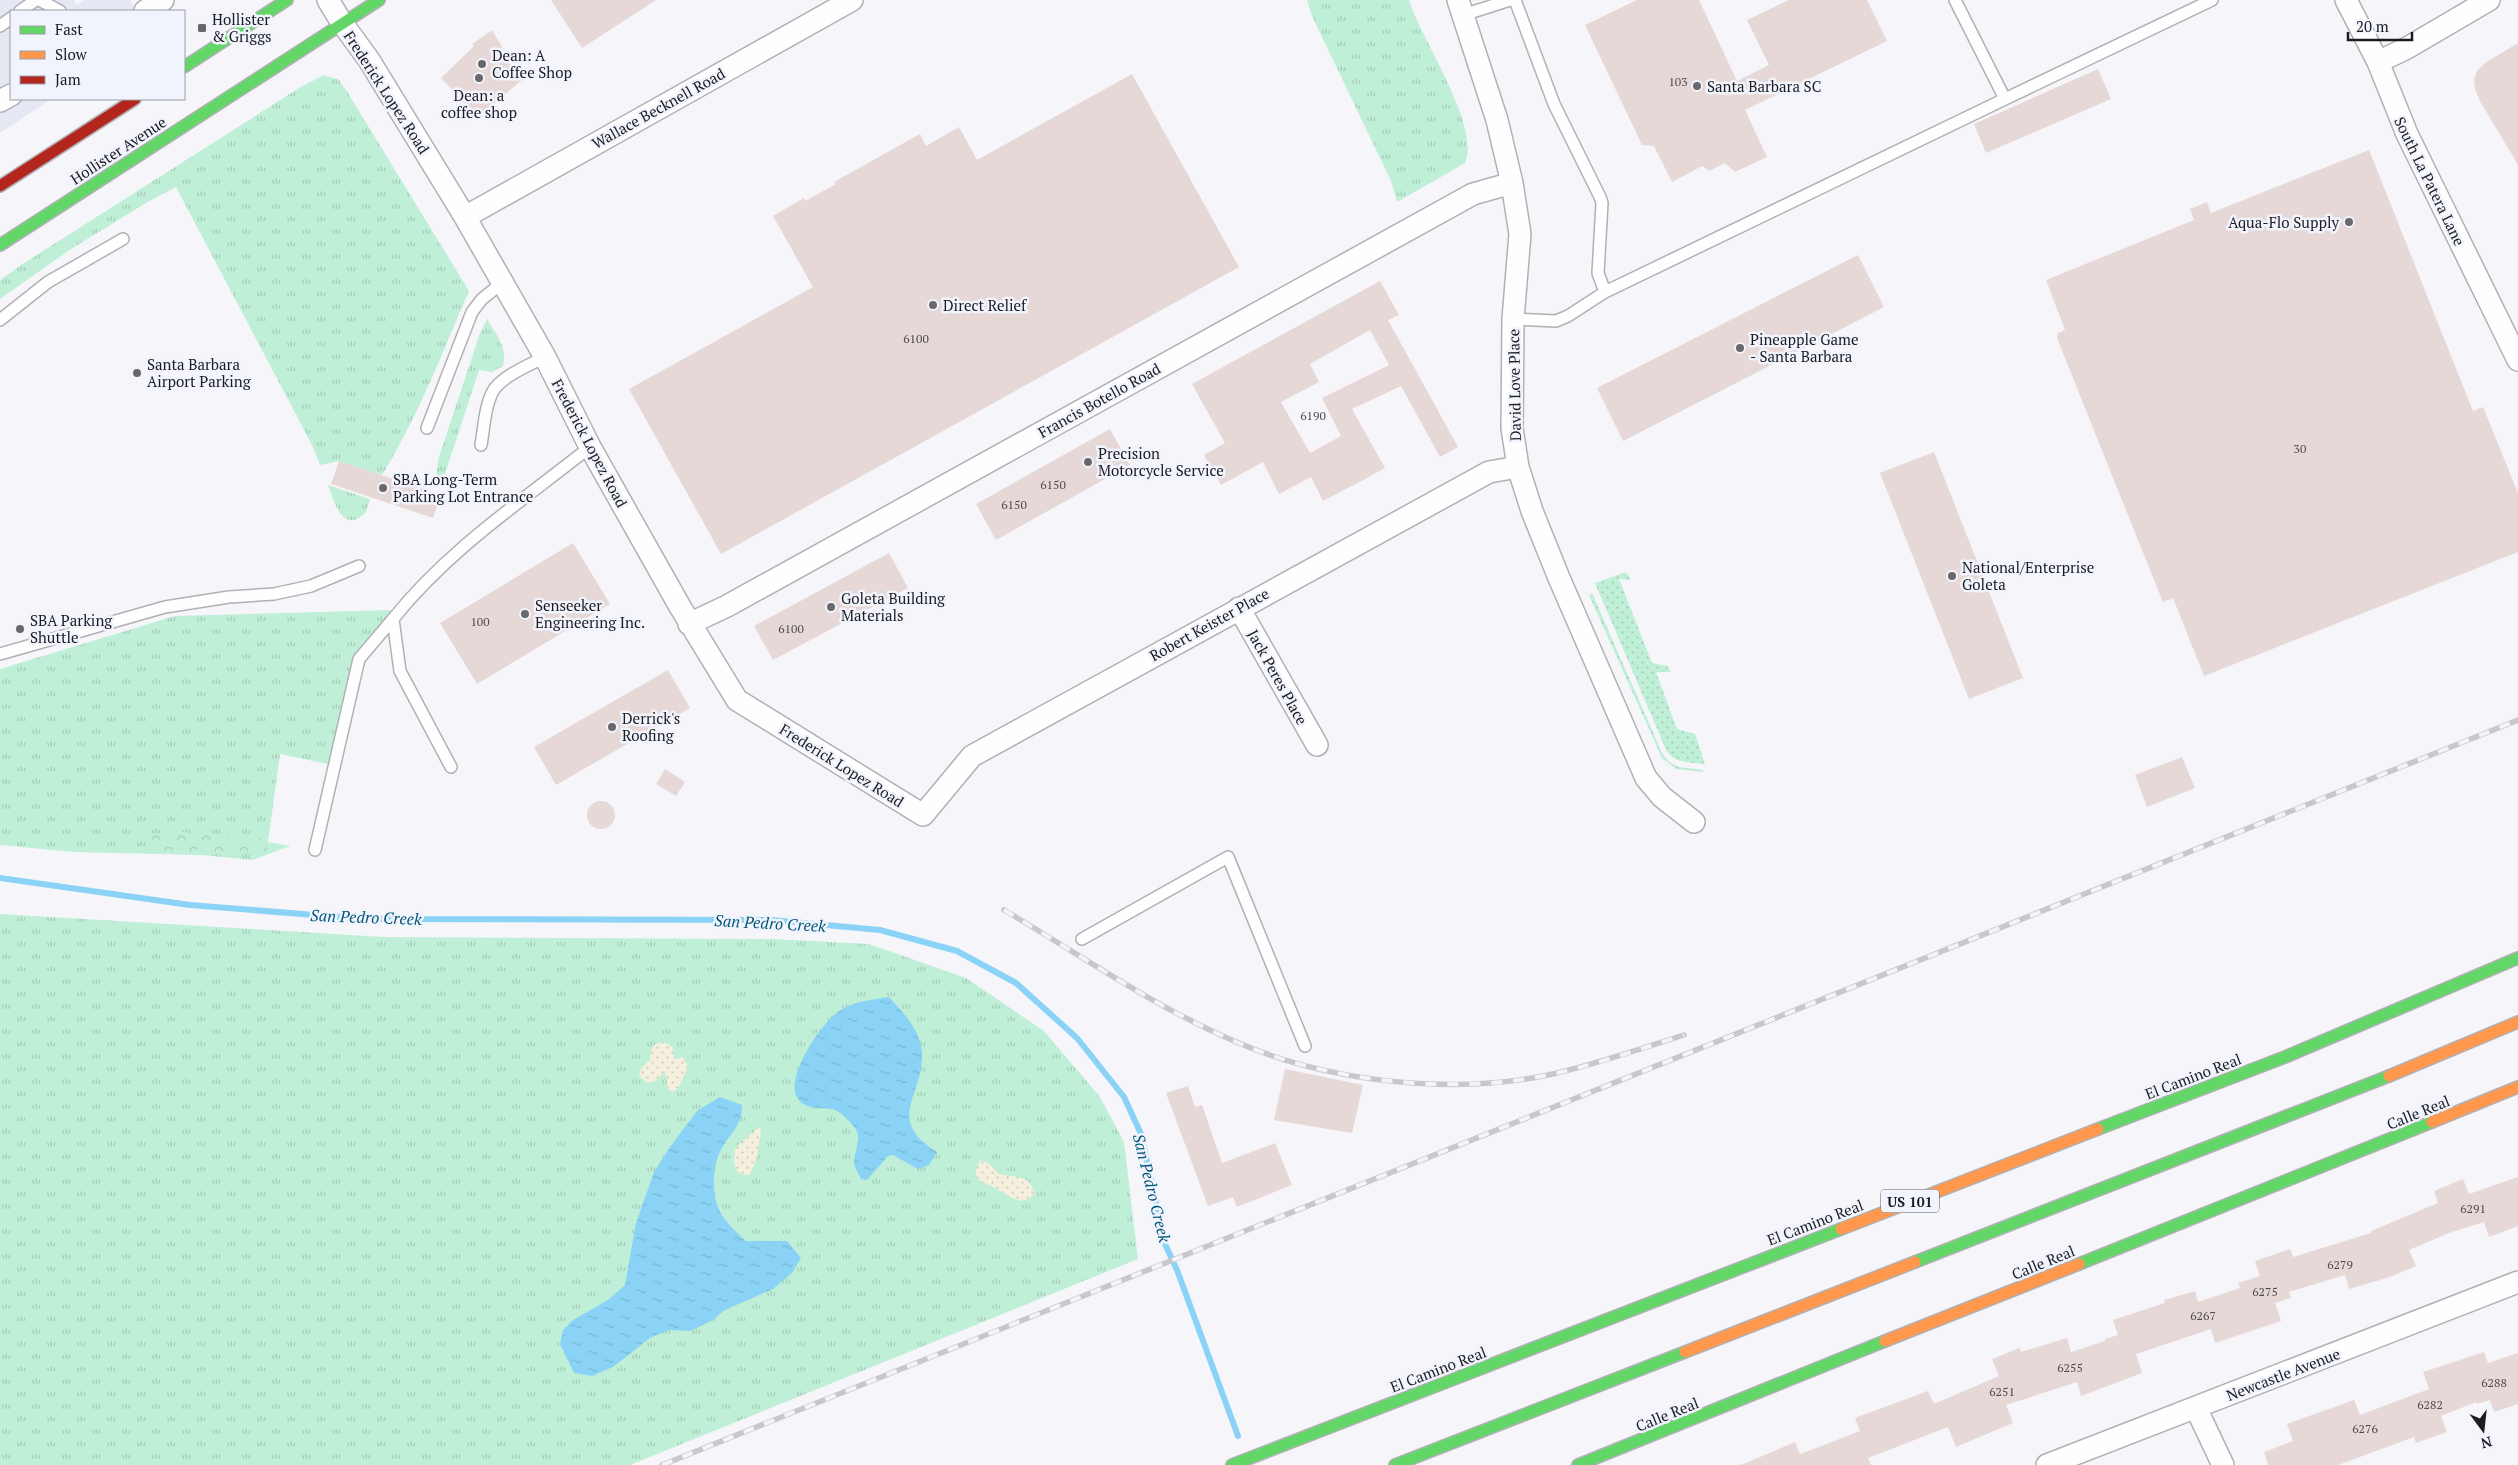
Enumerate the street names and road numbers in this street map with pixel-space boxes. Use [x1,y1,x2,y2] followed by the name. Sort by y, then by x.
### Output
[340,27,434,157] street label: Frederick Lopez Road
[588,63,728,153] street label: Wallace Becknell Road
[66,111,170,189] street label: Hollister Avenue
[2390,113,2470,249] street label: South La Patera Lane
[1503,329,1525,441] street label: David Love Place
[1034,358,1164,442] street label: Francis Botello Road
[548,375,632,511] street label: Frederick Lopez Road
[1146,583,1272,665] street label: Robert Keister Place
[1244,626,1312,728] street label: Jack Peres Place
[776,719,908,811] street label: Frederick Lopez Road
[2142,1049,2244,1103] street label: El Camino Real
[2383,1090,2453,1134] street label: Calle Real
[1881,1190,1939,1212] road number: US 101
[1764,1195,1866,1249] street label: El Camino Real
[2008,1240,2078,1284] street label: Calle Real
[1387,1342,1489,1396] street label: El Camino Real
[2223,1343,2343,1405] street label: Newcastle Avenue
[1632,1392,1702,1436] street label: Calle Real

